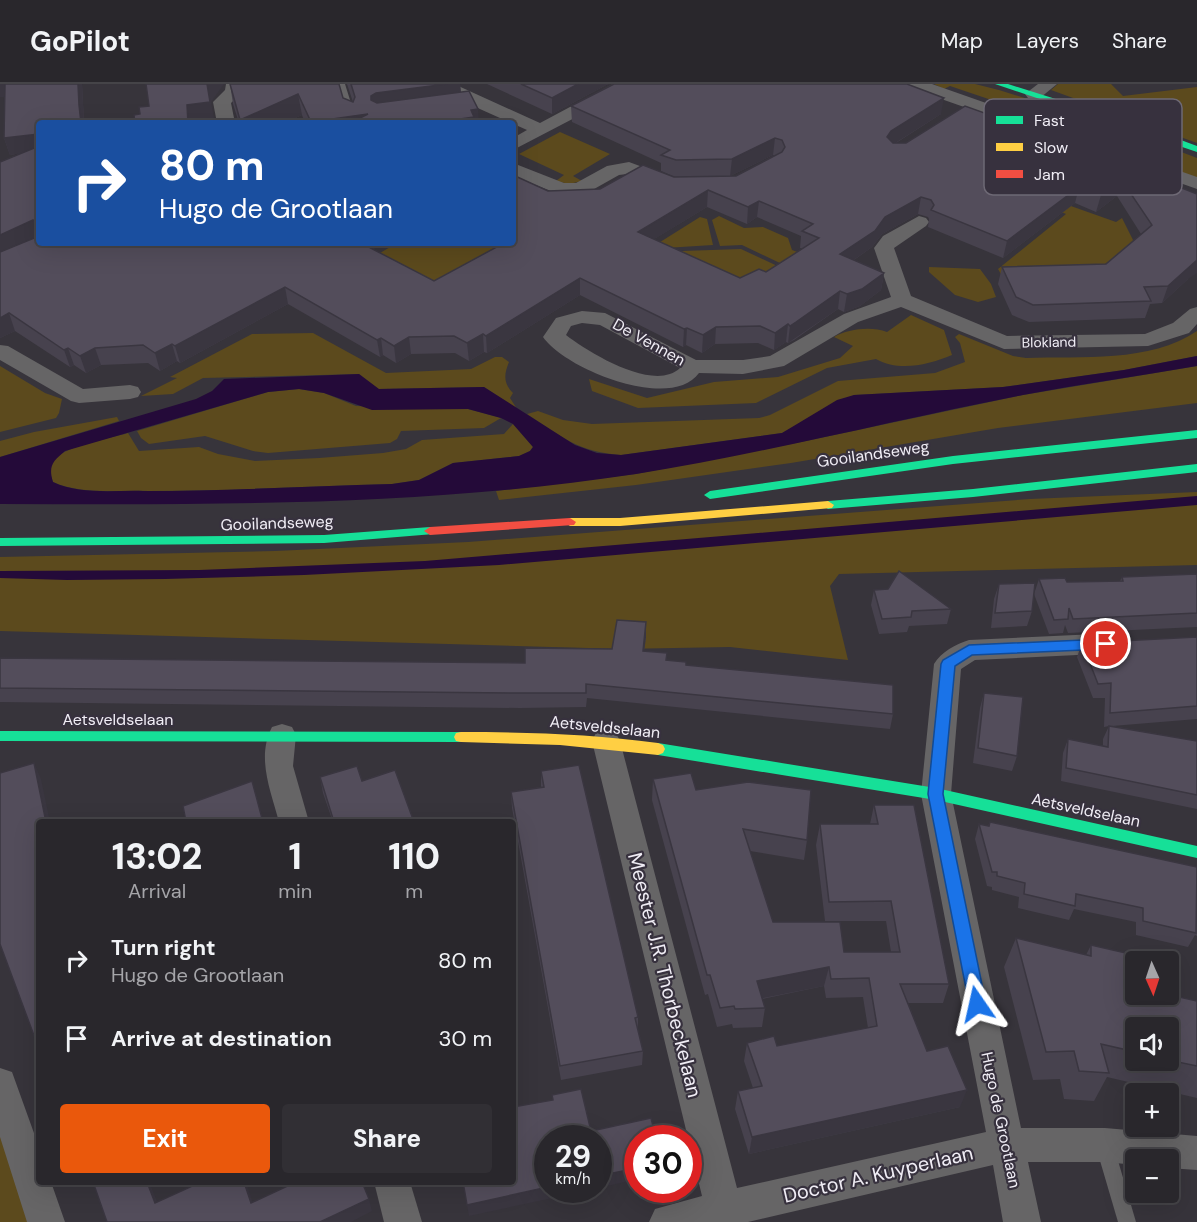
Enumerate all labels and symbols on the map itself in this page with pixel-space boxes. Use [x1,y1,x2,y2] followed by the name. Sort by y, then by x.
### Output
[984,99,1182,195] legend
[1034,110,1065,131] text: Fast
[1034,137,1068,158] text: Slow
[1034,164,1065,185] text: Jam
[609,313,689,371] street label: De Vennen
[1022,333,1076,351] street label: Blokland
[816,436,931,472] street label: Gooilandseweg
[220,511,334,535] street label: Gooilandseweg
[1080,618,1131,669] pin
[63,709,173,730] street label: Aetsveldselaan
[549,711,661,743] street label: Aetsveldselaan
[1030,788,1142,832] street label: Aetsveldselaan
[622,850,708,1100] street label: Meester J.R. Thorbeckelaan
[1125,951,1179,1005] north arrow
[945,972,1009,1036] position arrow
[976,1050,1026,1190] street label: Hugo de Grootlaan
[624,1125,702,1203] speed limit sign: 30
[780,1139,976,1209] street label: Doctor A. Kuyperlaan

